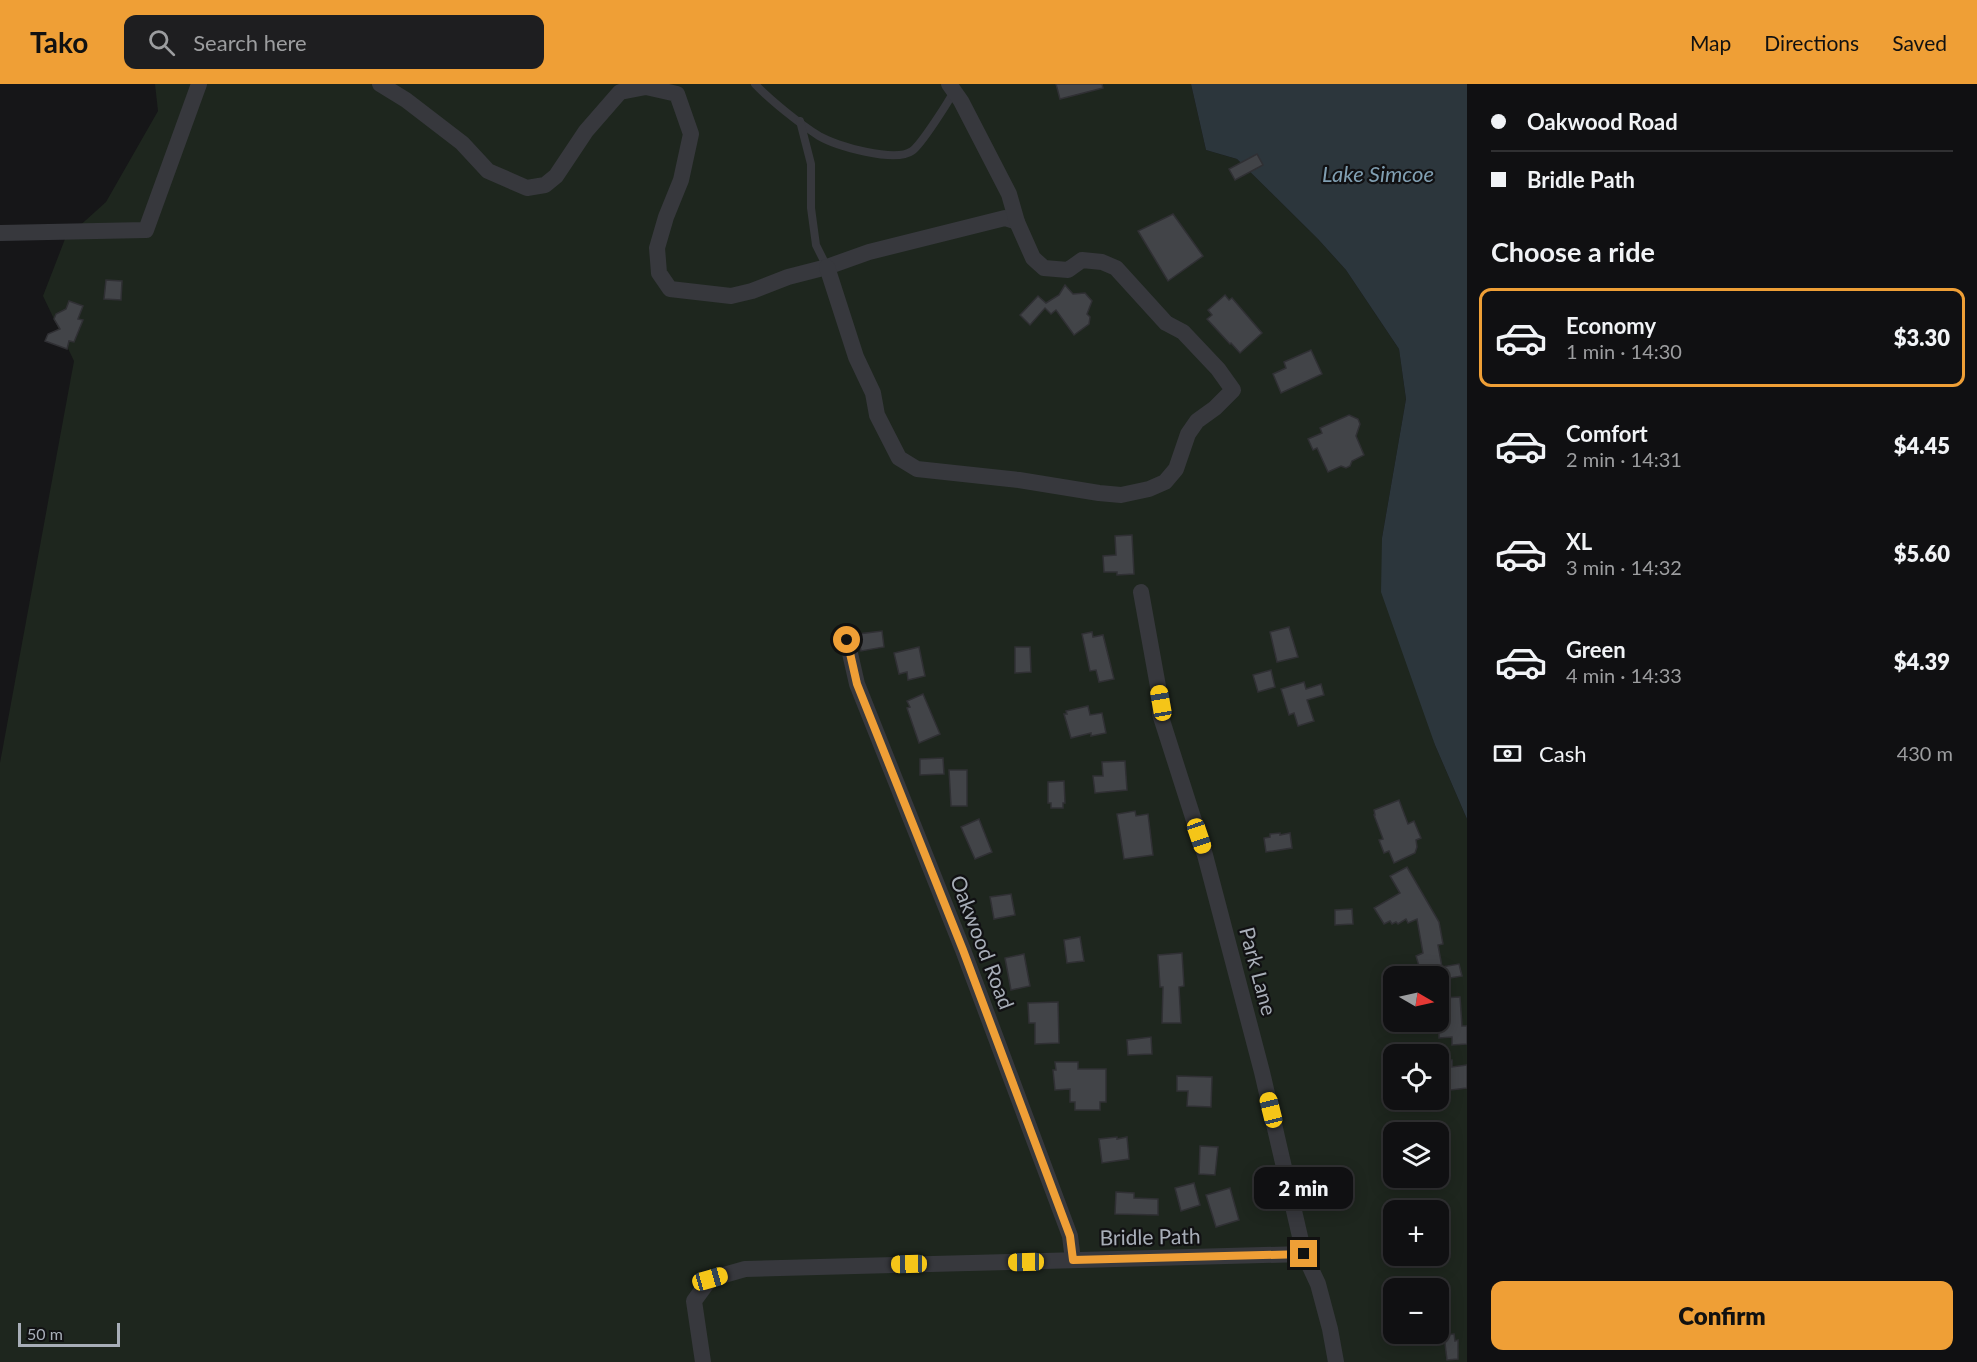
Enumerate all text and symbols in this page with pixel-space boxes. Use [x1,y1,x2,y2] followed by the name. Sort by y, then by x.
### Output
[124,15,544,69] search box
[30,25,88,59] text: Tako
[145,26,178,59] icon: search
[193,29,307,56] text: Search here
[1690,30,1731,55] text: Map
[1764,30,1859,55] text: Directions
[1892,30,1947,55] text: Saved
[1527,108,1678,135] text: Oakwood Road
[1322,160,1434,187] water label: Lake Simcoe
[1527,166,1635,193] text: Bridle Path
[1491,235,1655,268] text: Choose a ride
[1494,311,1548,365] icon: car
[1566,312,1656,339] text: Economy
[1894,324,1950,351] text: $3.30
[1566,339,1682,363] text: 1 min · 14:30
[1494,419,1548,473] icon: car
[1566,420,1648,447] text: Comfort
[1894,432,1950,459] text: $4.45
[1566,447,1682,471] text: 2 min · 14:31
[1494,527,1548,581] icon: car
[1566,528,1592,555] text: XL
[1894,540,1950,567] text: $5.60
[1566,555,1682,579] text: 3 min · 14:32
[833,626,860,653] route start
[1494,635,1548,689] icon: car
[1566,636,1626,663] text: Green
[1894,648,1950,675] text: $4.39
[1566,663,1682,687] text: 4 min · 14:33
[1149,684,1173,722] car
[1491,737,1524,770] icon: cash
[1539,740,1586,767] text: Cash
[1897,741,1953,765] text: 430 m
[1185,816,1213,856] car
[946,871,1020,1013] street label: Oakwood Road
[1235,924,1283,1018] street label: Park Lane
[1383,966,1449,1032] north arrow
[1383,966,1449,1344] map controls
[1383,1044,1449,1110] button: locate
[1258,1090,1284,1130] car
[1383,1122,1449,1188] button: layers
[1254,1167,1354,1209] callout: 2 min
[1279,1176,1328,1200] text: 2 min
[1383,1200,1449,1266] button: +
[1099,1223,1201,1249] street label: Bridle Path
[1290,1240,1317,1267] route end
[1008,1253,1044,1271] car
[891,1255,927,1273] car
[690,1265,730,1293] car
[1383,1278,1449,1344] button: −
[1491,1281,1953,1350] button: Confirm
[18,1320,120,1348] scale bar
[27,1324,63,1343] text: 50 m

